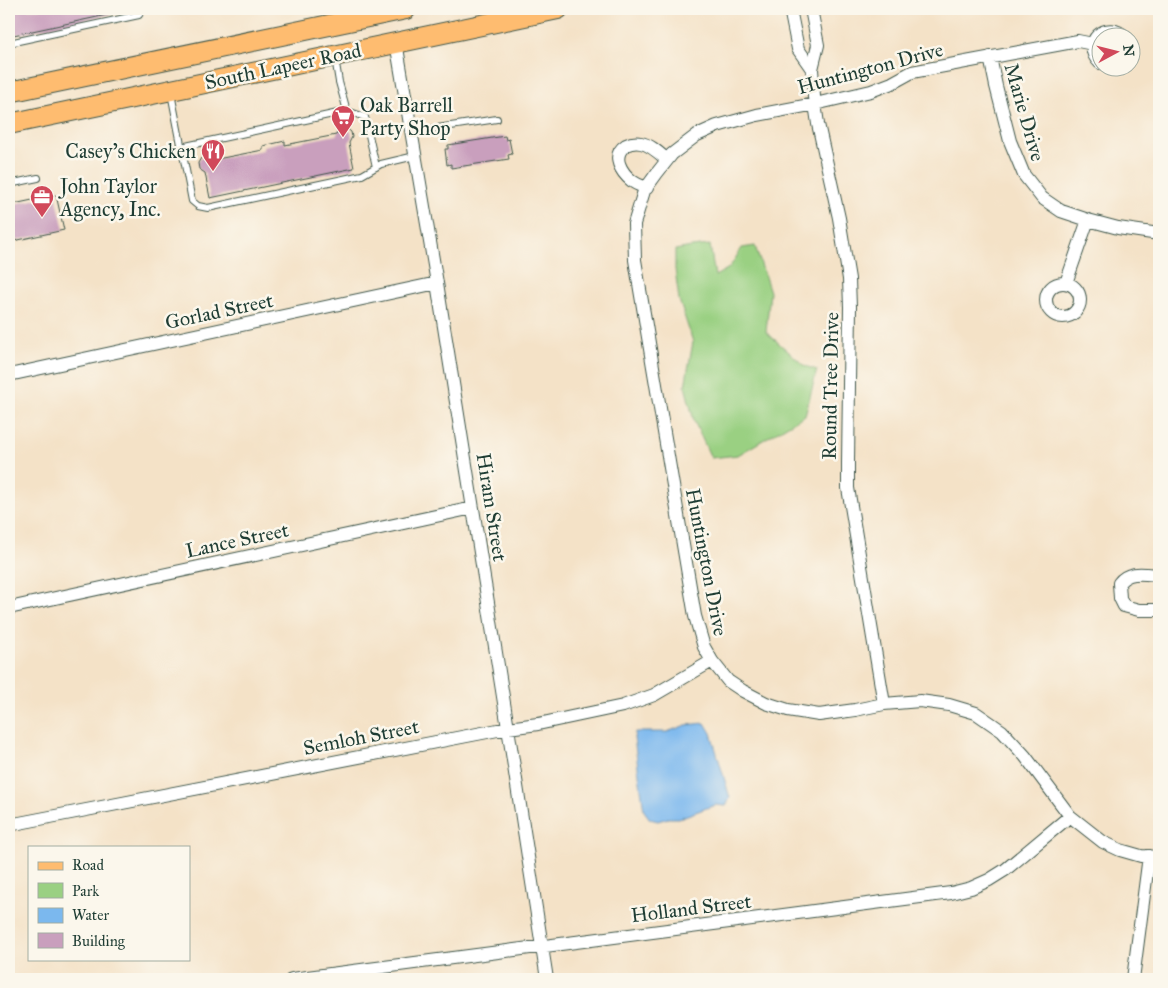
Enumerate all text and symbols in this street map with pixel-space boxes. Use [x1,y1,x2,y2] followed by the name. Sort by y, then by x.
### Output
[1090,28,1140,78] north arrow
[795,37,946,100] street label: Huntington Drive
[203,38,363,94] street label: South Lapeer Road
[1119,44,1138,58] text: N
[1000,60,1050,164] street label: Marie Drive
[360,93,454,140] place label: Oak Barrell Party Shop
[330,104,356,138] supermarket icon: Oak Barrell Party Shop
[200,138,226,172] restaurant icon: Casey's Chicken
[65,139,196,163] place label: Casey's Chicken
[58,174,161,222] place label: John Taylor Agency, Inc.
[29,184,55,218] office icon: John Taylor Agency, Inc.
[163,288,275,334] street label: Gorlad Street
[817,312,843,460] street label: Round Tree Drive
[472,451,512,563] street label: Hiram Street
[680,486,733,638] street label: Huntington Drive
[183,517,291,563] street label: Lance Street
[301,714,421,760] street label: Semloh Street
[28,846,190,960] legend
[72,856,104,874] text: Road
[72,882,99,900] text: Park
[629,889,753,927] street label: Holland Street
[72,906,109,924] text: Water
[72,932,126,950] text: Building

